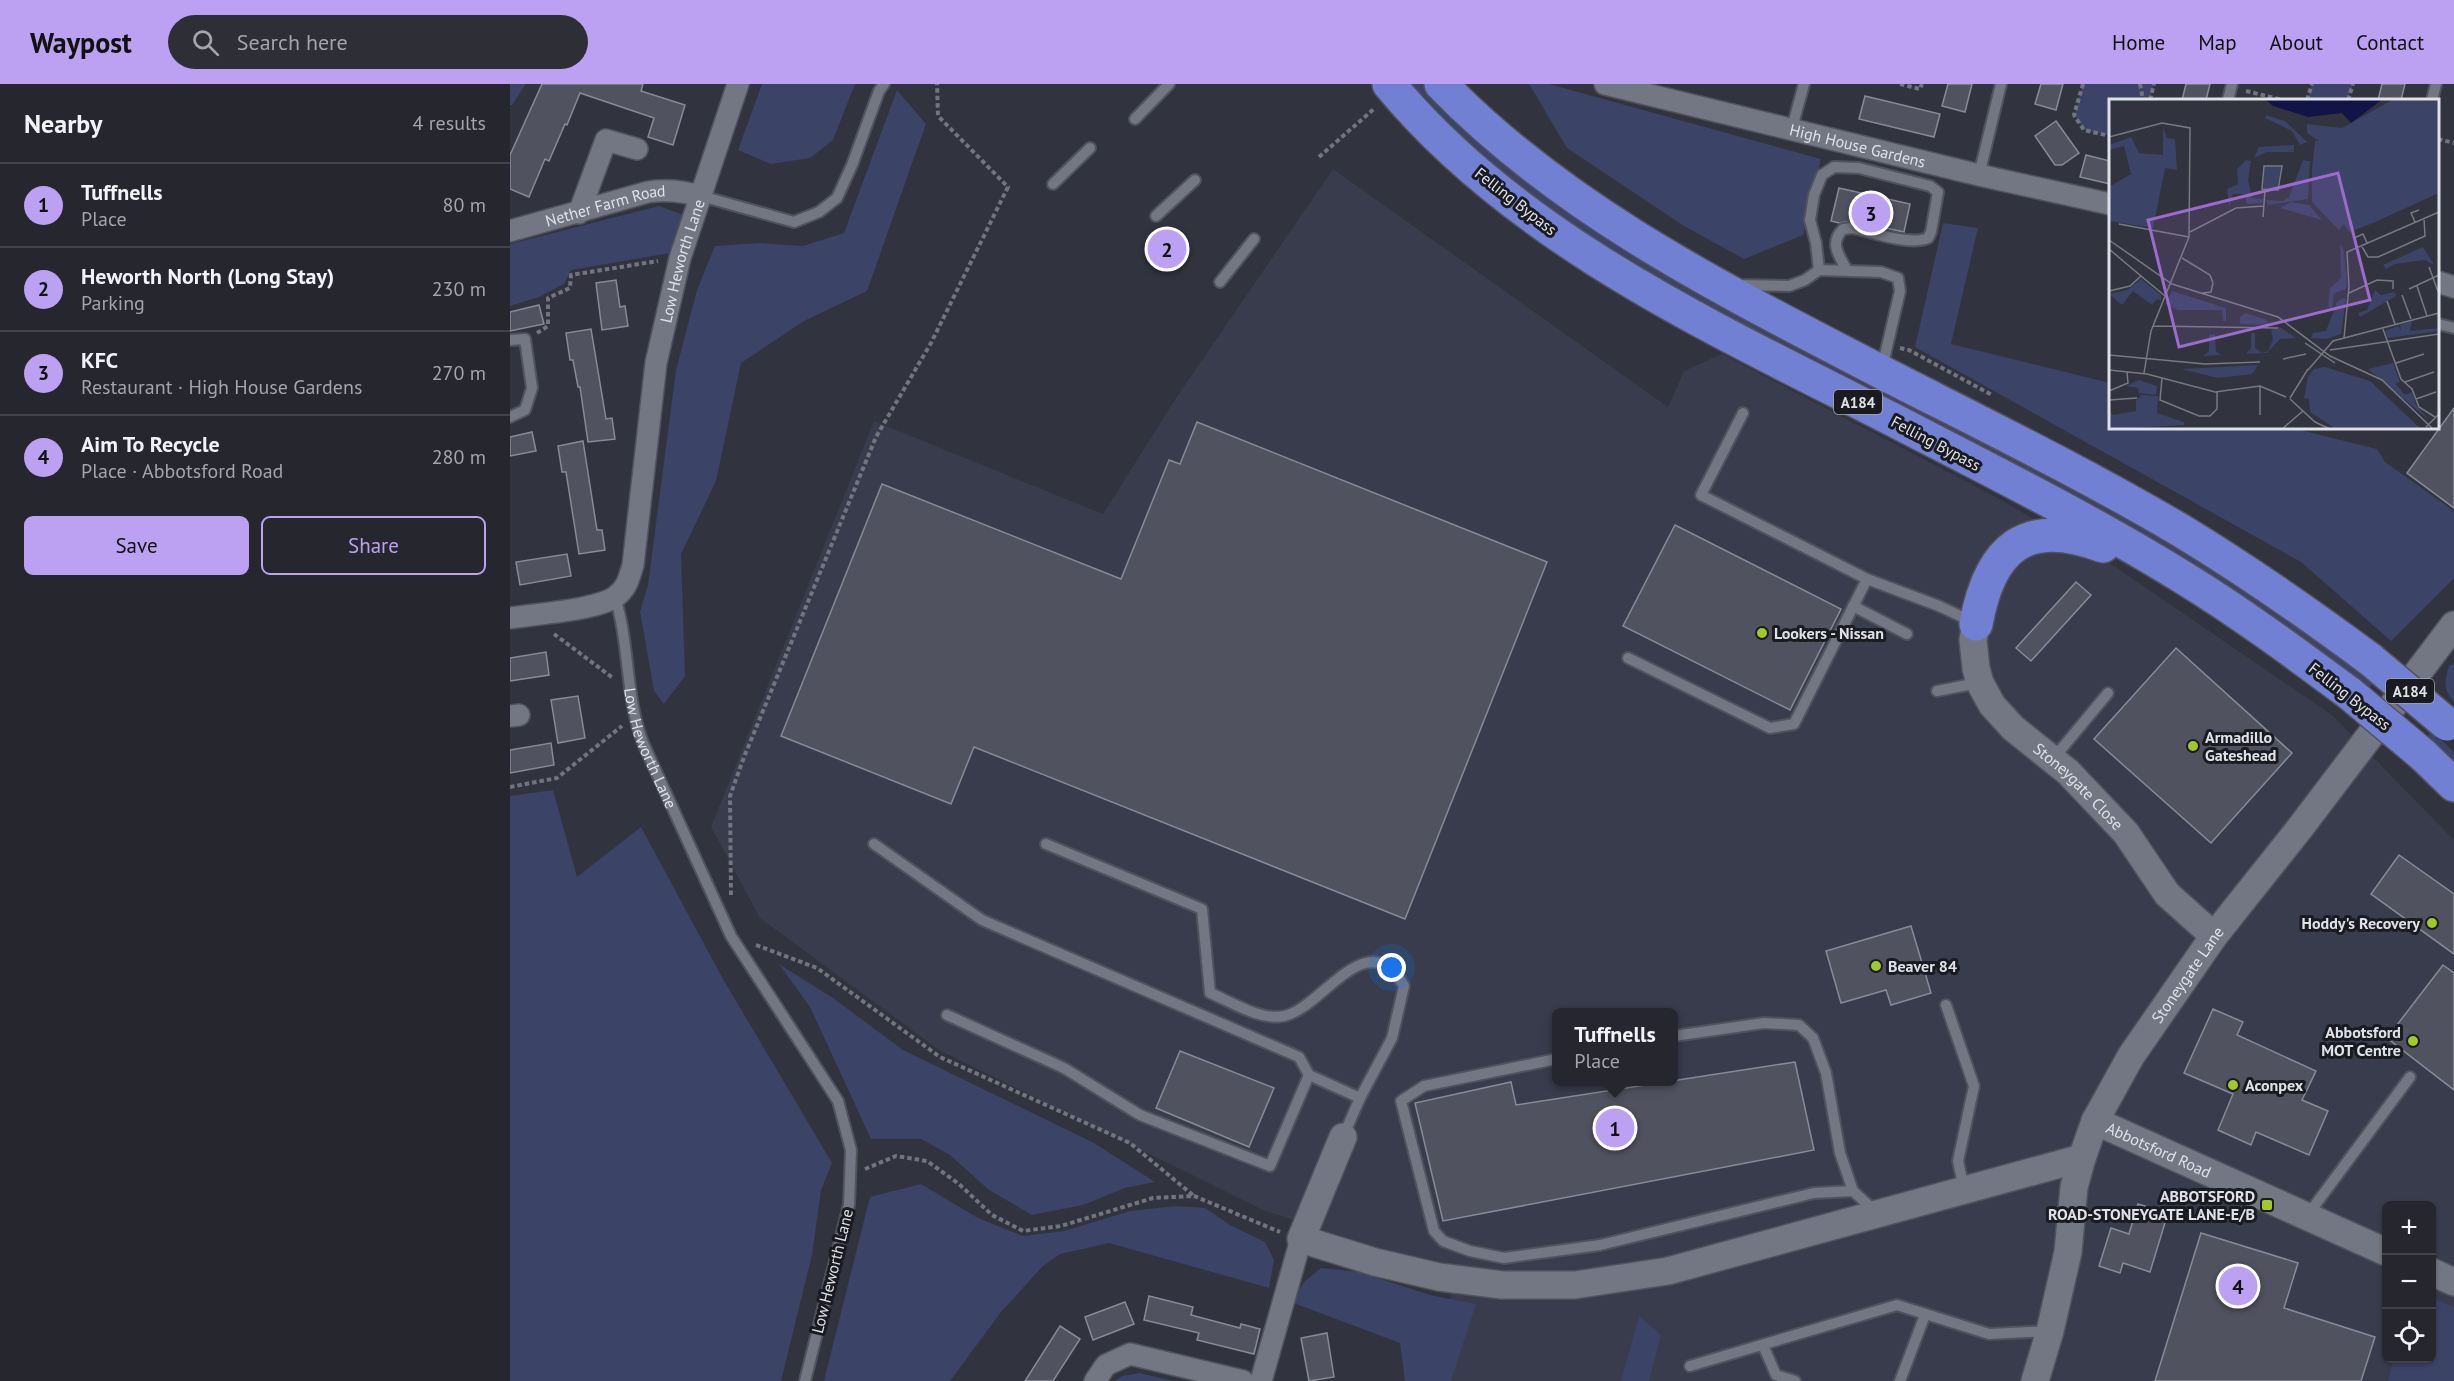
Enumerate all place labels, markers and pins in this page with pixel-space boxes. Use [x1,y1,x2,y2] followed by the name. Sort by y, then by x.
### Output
[1852,190,1890,236] pin: 3
[1148,226,1186,272] pin: 2
[1774,623,1884,643] place label: Lookers - Nissan
[1755,626,1769,640] marker: Lookers - Nissan
[2205,727,2276,765] place label: Armadillo Gateshead
[2186,739,2200,753] marker: Armadillo Gateshead
[2302,913,2420,933] place label: Hoddy's Recovery
[2425,916,2439,930] marker: Hoddy's Recovery
[1888,956,1957,976] place label: Beaver 84
[1869,959,1883,973] marker: Beaver 84
[2321,1022,2401,1060] place label: Abbotsford MOT Centre
[2406,1034,2420,1048] marker: Abbotsford MOT Centre
[2245,1075,2304,1095] place label: Aconpex
[2226,1078,2240,1092] marker: Aconpex
[1596,1106,1634,1150] pin: 1
[2048,1186,2255,1224] place label: ABBOTSFORD ROAD-STONEYGATE LANE-E/B
[2260,1198,2274,1212] marker: ABBOTSFORD ROAD-STONEYGATE LANE-E/B
[2218,1264,2258,1308] pin: 4

